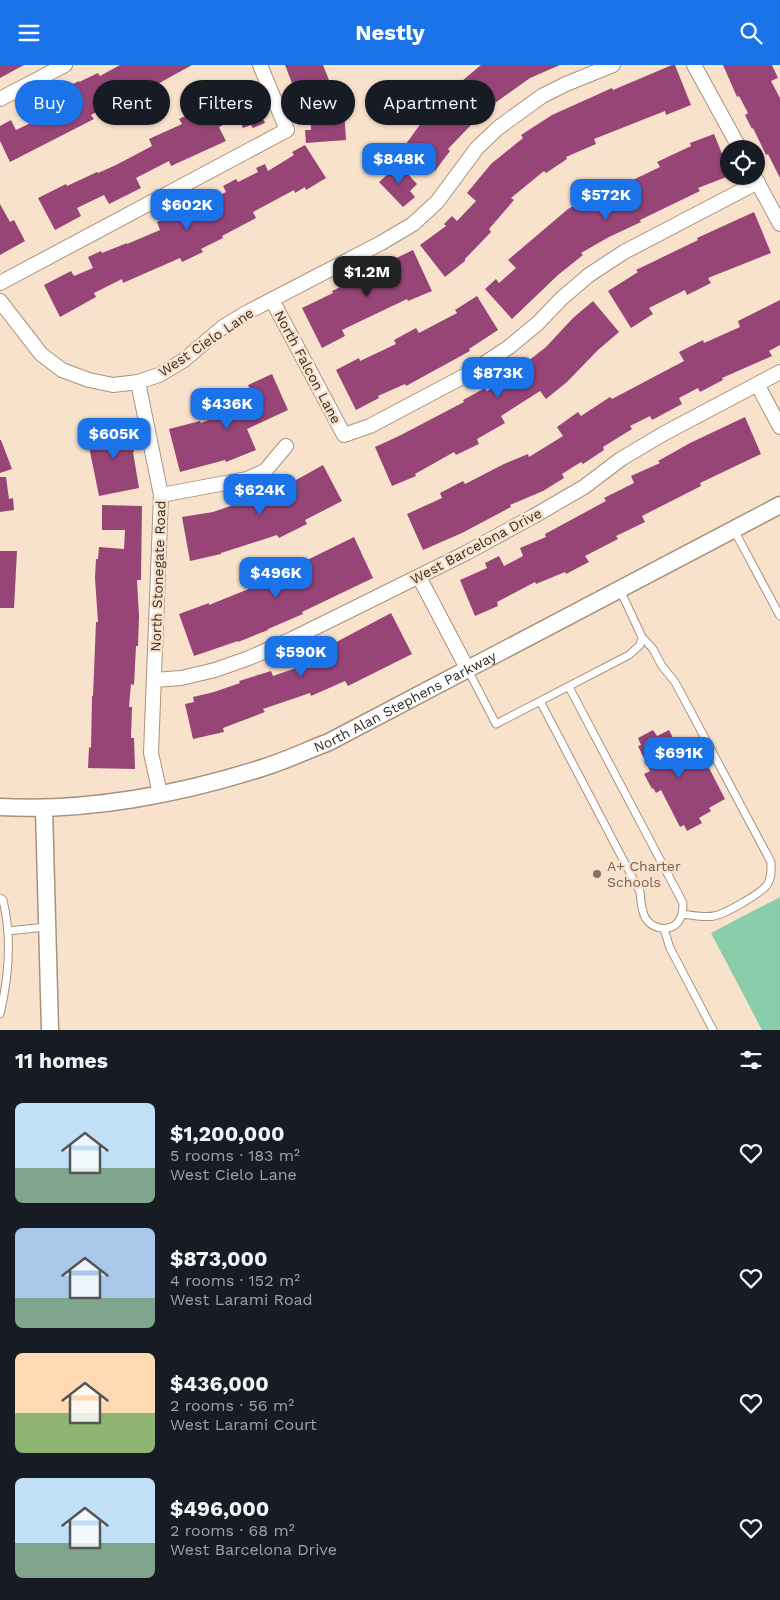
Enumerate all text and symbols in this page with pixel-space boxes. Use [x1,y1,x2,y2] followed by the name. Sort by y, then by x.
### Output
[15,19,43,47] icon: menu
[737,19,765,47] icon: search
[355,20,425,45] text: Nestly
[15,80,83,125] chip: Buy
[93,80,170,125] chip: Rent
[180,80,271,125] chip: Filters
[281,80,355,125] chip: New
[365,80,495,125] chip: Apartment
[720,140,765,185] map controls
[720,140,765,185] button: locate
[364,143,434,185] pin: $848K
[373,149,425,168] text: $848K
[571,179,641,221] pin: $572K
[581,185,631,204] text: $572K
[152,189,222,231] pin: $602K
[161,195,213,214] text: $602K
[332,255,402,298] pin: $1.2M
[344,262,390,281] text: $1.2M
[156,304,256,380] street label: West Cielo Lane
[271,308,345,426] street label: North Falcon Lane
[463,357,533,399] pin: $873K
[473,363,523,382] text: $873K
[192,387,262,430] pin: $436K
[201,394,253,413] text: $436K
[79,417,149,460] pin: $605K
[89,424,139,443] text: $605K
[225,473,295,516] pin: $624K
[235,480,285,499] text: $624K
[147,500,169,652] street label: North Stonegate Road
[408,505,544,587] street label: West Barcelona Drive
[241,557,311,599] pin: $496K
[250,563,302,582] text: $496K
[266,635,336,678] pin: $590K
[276,642,326,661] text: $590K
[311,647,499,755] street label: North Alan Stephens Parkway
[644,737,714,779] pin: $691K
[655,743,703,762] text: $691K
[607,858,681,890] place label: A+ Charter Schools
[591,868,603,880] marker: A+ Charter Schools
[737,1046,765,1074] icon: filters
[15,1048,108,1073] text: 11 homes
[170,1121,284,1146] text: $1,200,000
[55,1123,115,1183] icon: home
[737,1139,765,1167] icon: heart
[170,1146,300,1165] text: 5 rooms · 183 m²
[170,1165,297,1184] text: West Cielo Lane
[170,1246,268,1271] text: $873,000
[55,1248,115,1308] icon: home
[737,1264,765,1292] icon: heart
[170,1271,300,1290] text: 4 rooms · 152 m²
[170,1290,313,1309] text: West Larami Road
[170,1371,269,1396] text: $436,000
[55,1373,115,1433] icon: home
[737,1389,765,1417] icon: heart
[170,1396,294,1415] text: 2 rooms · 56 m²
[170,1415,317,1434] text: West Larami Court
[170,1496,269,1521] text: $496,000
[55,1498,115,1558] icon: home
[737,1514,765,1542] icon: heart
[170,1521,295,1540] text: 2 rooms · 68 m²
[170,1540,337,1559] text: West Barcelona Drive

